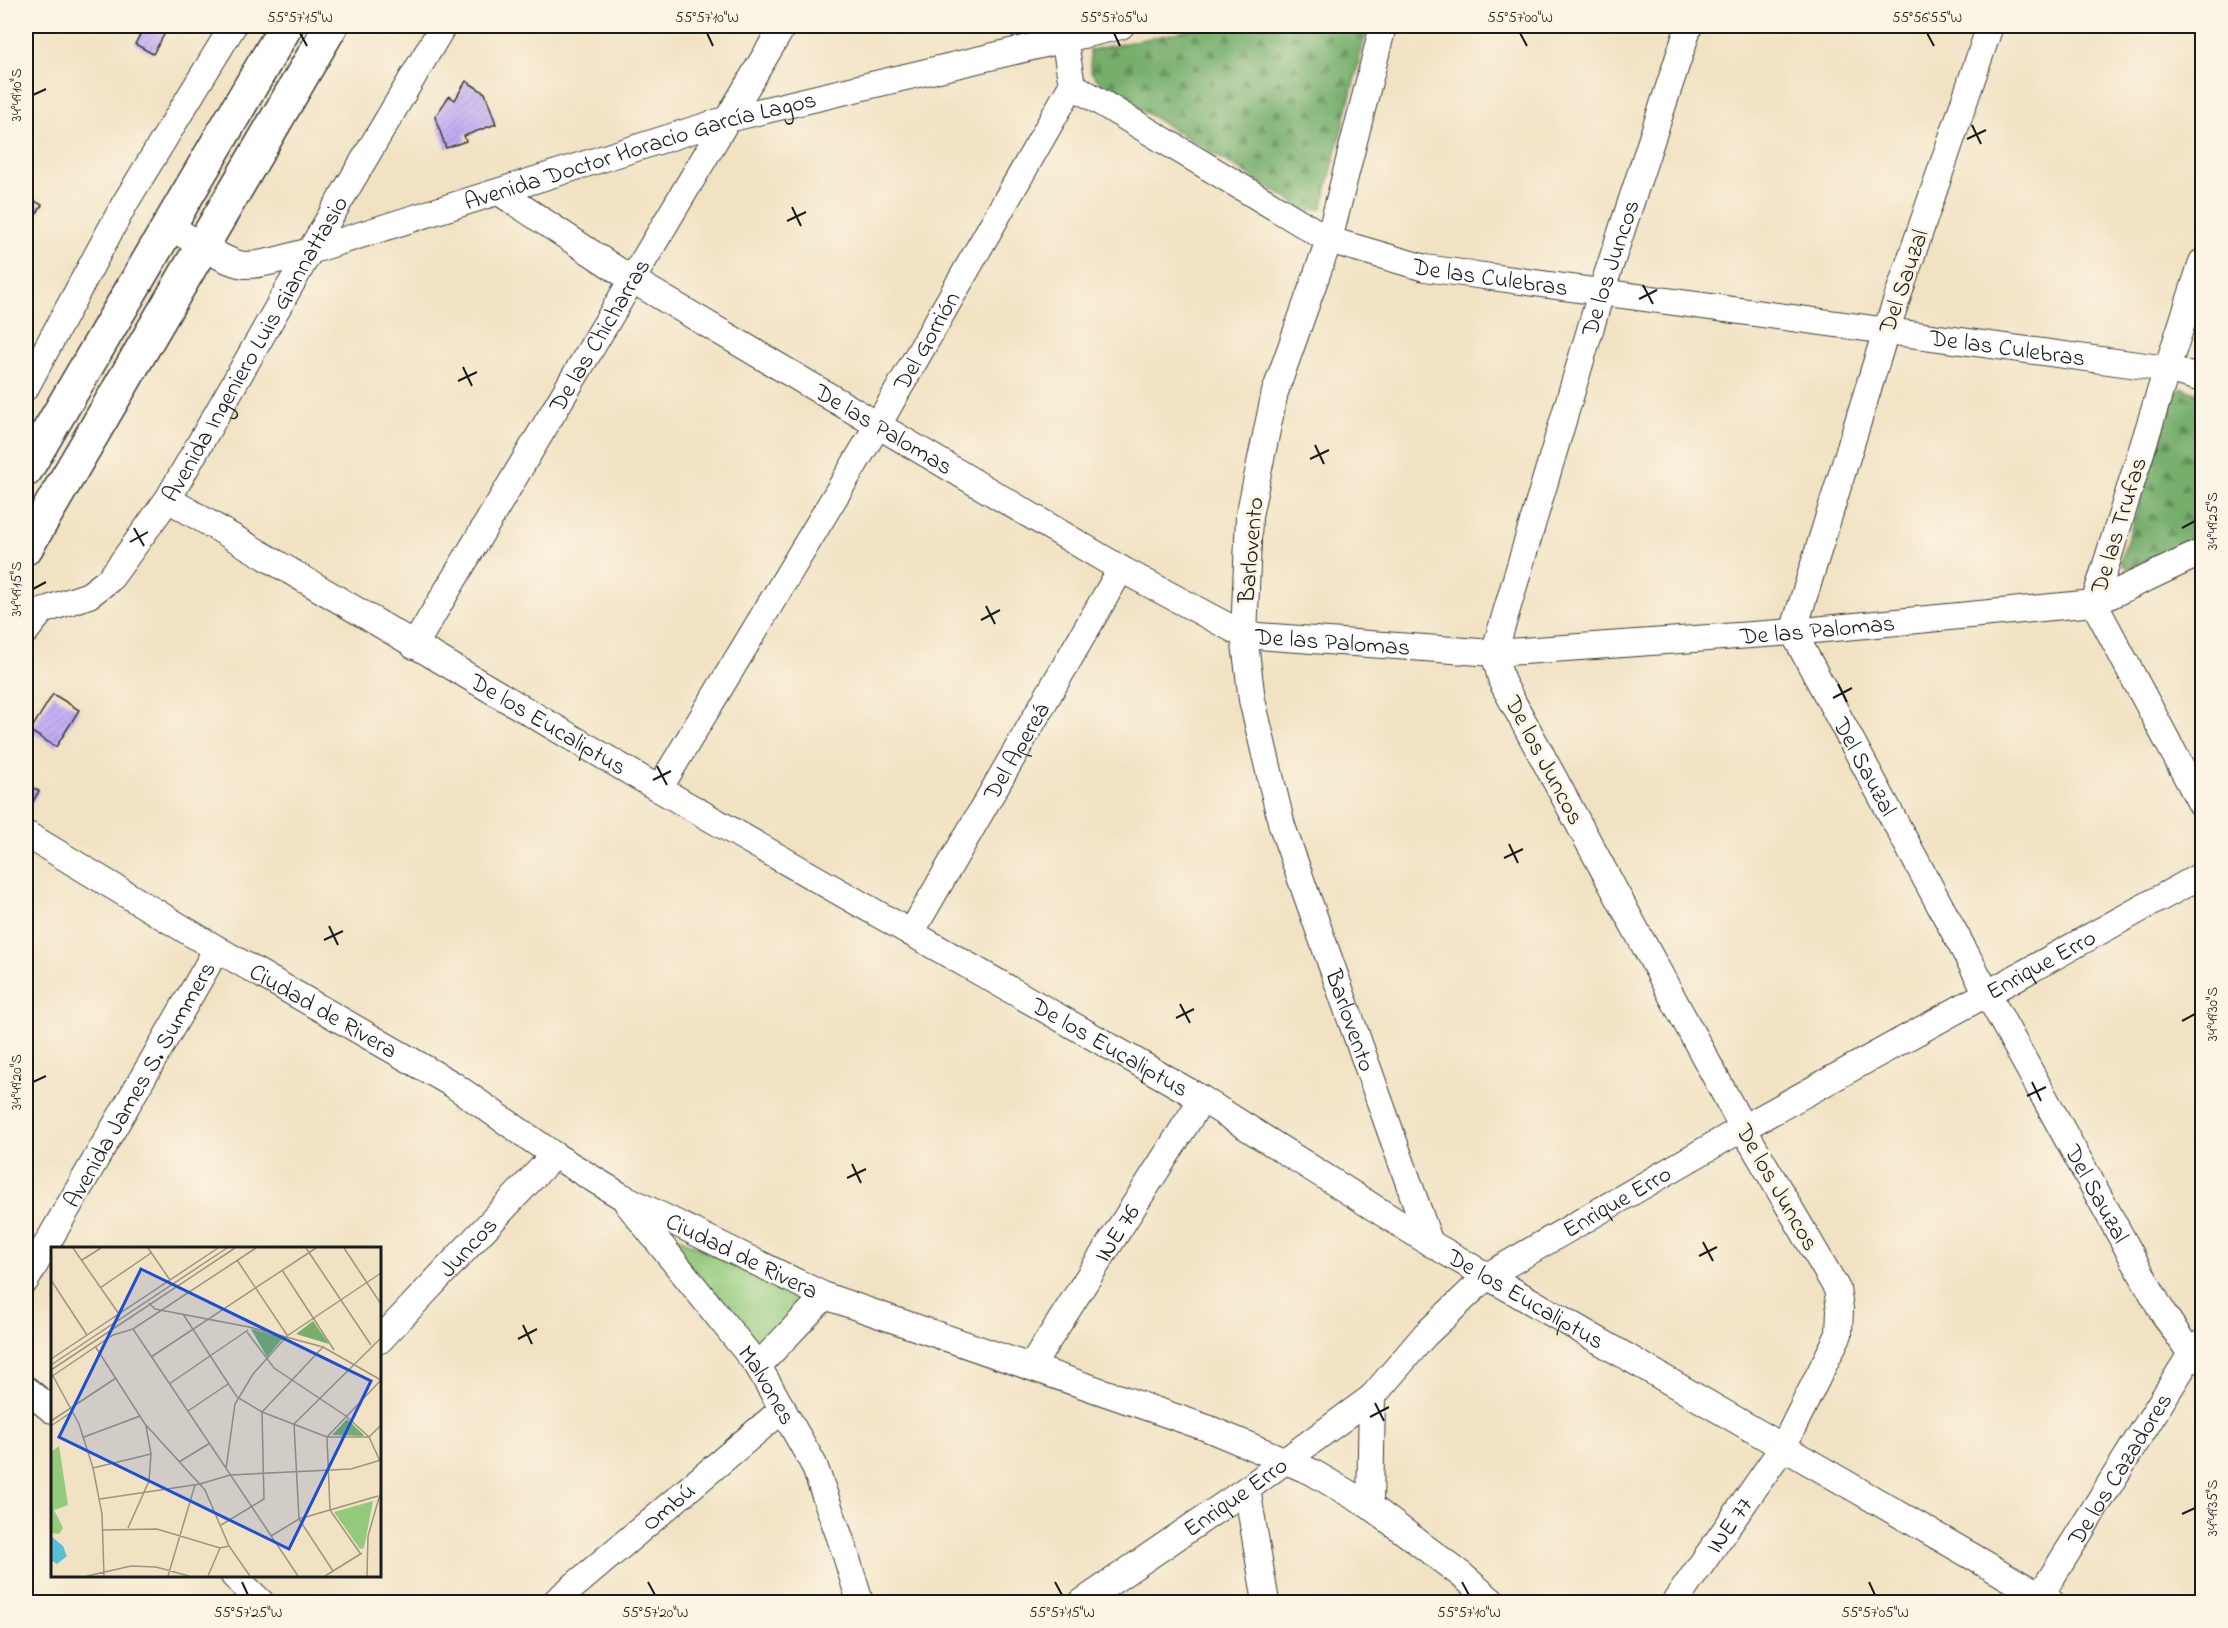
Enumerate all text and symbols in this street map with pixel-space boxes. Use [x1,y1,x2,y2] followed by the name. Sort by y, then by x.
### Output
[267,7,333,29] text: 55°57'15"W
[675,7,739,29] text: 55°57'10"W
[1080,7,1148,29] text: 55°57'05"W
[1487,7,1553,29] text: 55°57'00"W
[1892,7,1962,29] text: 55°56'55"W
[6,68,28,122] text: 34°49'10"S
[460,84,820,221] street label: Avenida Doctor Horacio García Lagos
[155,190,359,510] street label: Avenida Ingeniero Luis Giannattasio
[1574,196,1651,342] street label: De los Juncos
[1871,225,1939,339] street label: Del Sauzal
[1407,250,1570,307] street label: De las Culebras
[541,253,661,421] street label: De las Chicharras
[886,286,971,399] street label: Del Gorrión
[1926,322,2087,378] street label: De las Culebras
[806,376,958,485] street label: De las Palomas
[2083,453,2158,599] street label: De las Trufas
[2202,492,2224,550] text: 34°49'25"S
[1230,496,1275,606] street label: Barlovento
[6,561,28,617] text: 34°49'15"S
[1738,607,1897,656] street label: De las Palomas
[1253,621,1411,667] street label: De las Palomas
[462,666,632,786] street label: De los Eucaliptus
[1494,690,1591,832] street label: De los Juncos
[976,697,1060,808] street label: Del Apereá
[1822,711,1904,823] street label: Del Sauzal
[1981,922,2103,1010] street label: Enrique Erro
[56,956,226,1215] street label: Avenida James S. Summers
[242,956,403,1069] street label: Ciudad de Rivera
[1314,964,1383,1077] street label: Barlovento
[2202,986,2224,1041] text: 34°49'30"S
[1023,989,1194,1108] street label: De los Eucaliptus
[6,1054,28,1110] text: 34°49'20"S
[1725,1117,1826,1258] street label: De los Juncos
[2053,1138,2136,1250] street label: Del Sauzal
[1557,1158,1679,1249] street label: Enrique Erro
[1087,1198,1151,1270] street label: INE 76
[659,1205,824,1310] street label: Ciudad de Rivera
[432,1210,507,1287] street label: Juncos
[1439,1241,1610,1360] street label: De los Eucaliptus
[51,1247,381,1577] inset map
[728,1339,803,1432] street label: Malvones
[2060,1387,2183,1554] street label: De los Cazadores
[1177,1449,1296,1547] street label: Enrique Erro
[635,1475,704,1541] street label: Ombú
[2202,1479,2224,1536] text: 34°49'35"S
[1699,1491,1763,1562] street label: INE 77
[214,1602,282,1624] text: 55°57'25"W
[622,1602,688,1624] text: 55°57'20"W
[1029,1602,1095,1624] text: 55°57'15"W
[1437,1602,1501,1624] text: 55°57'10"W
[1841,1602,1909,1624] text: 55°57'05"W

